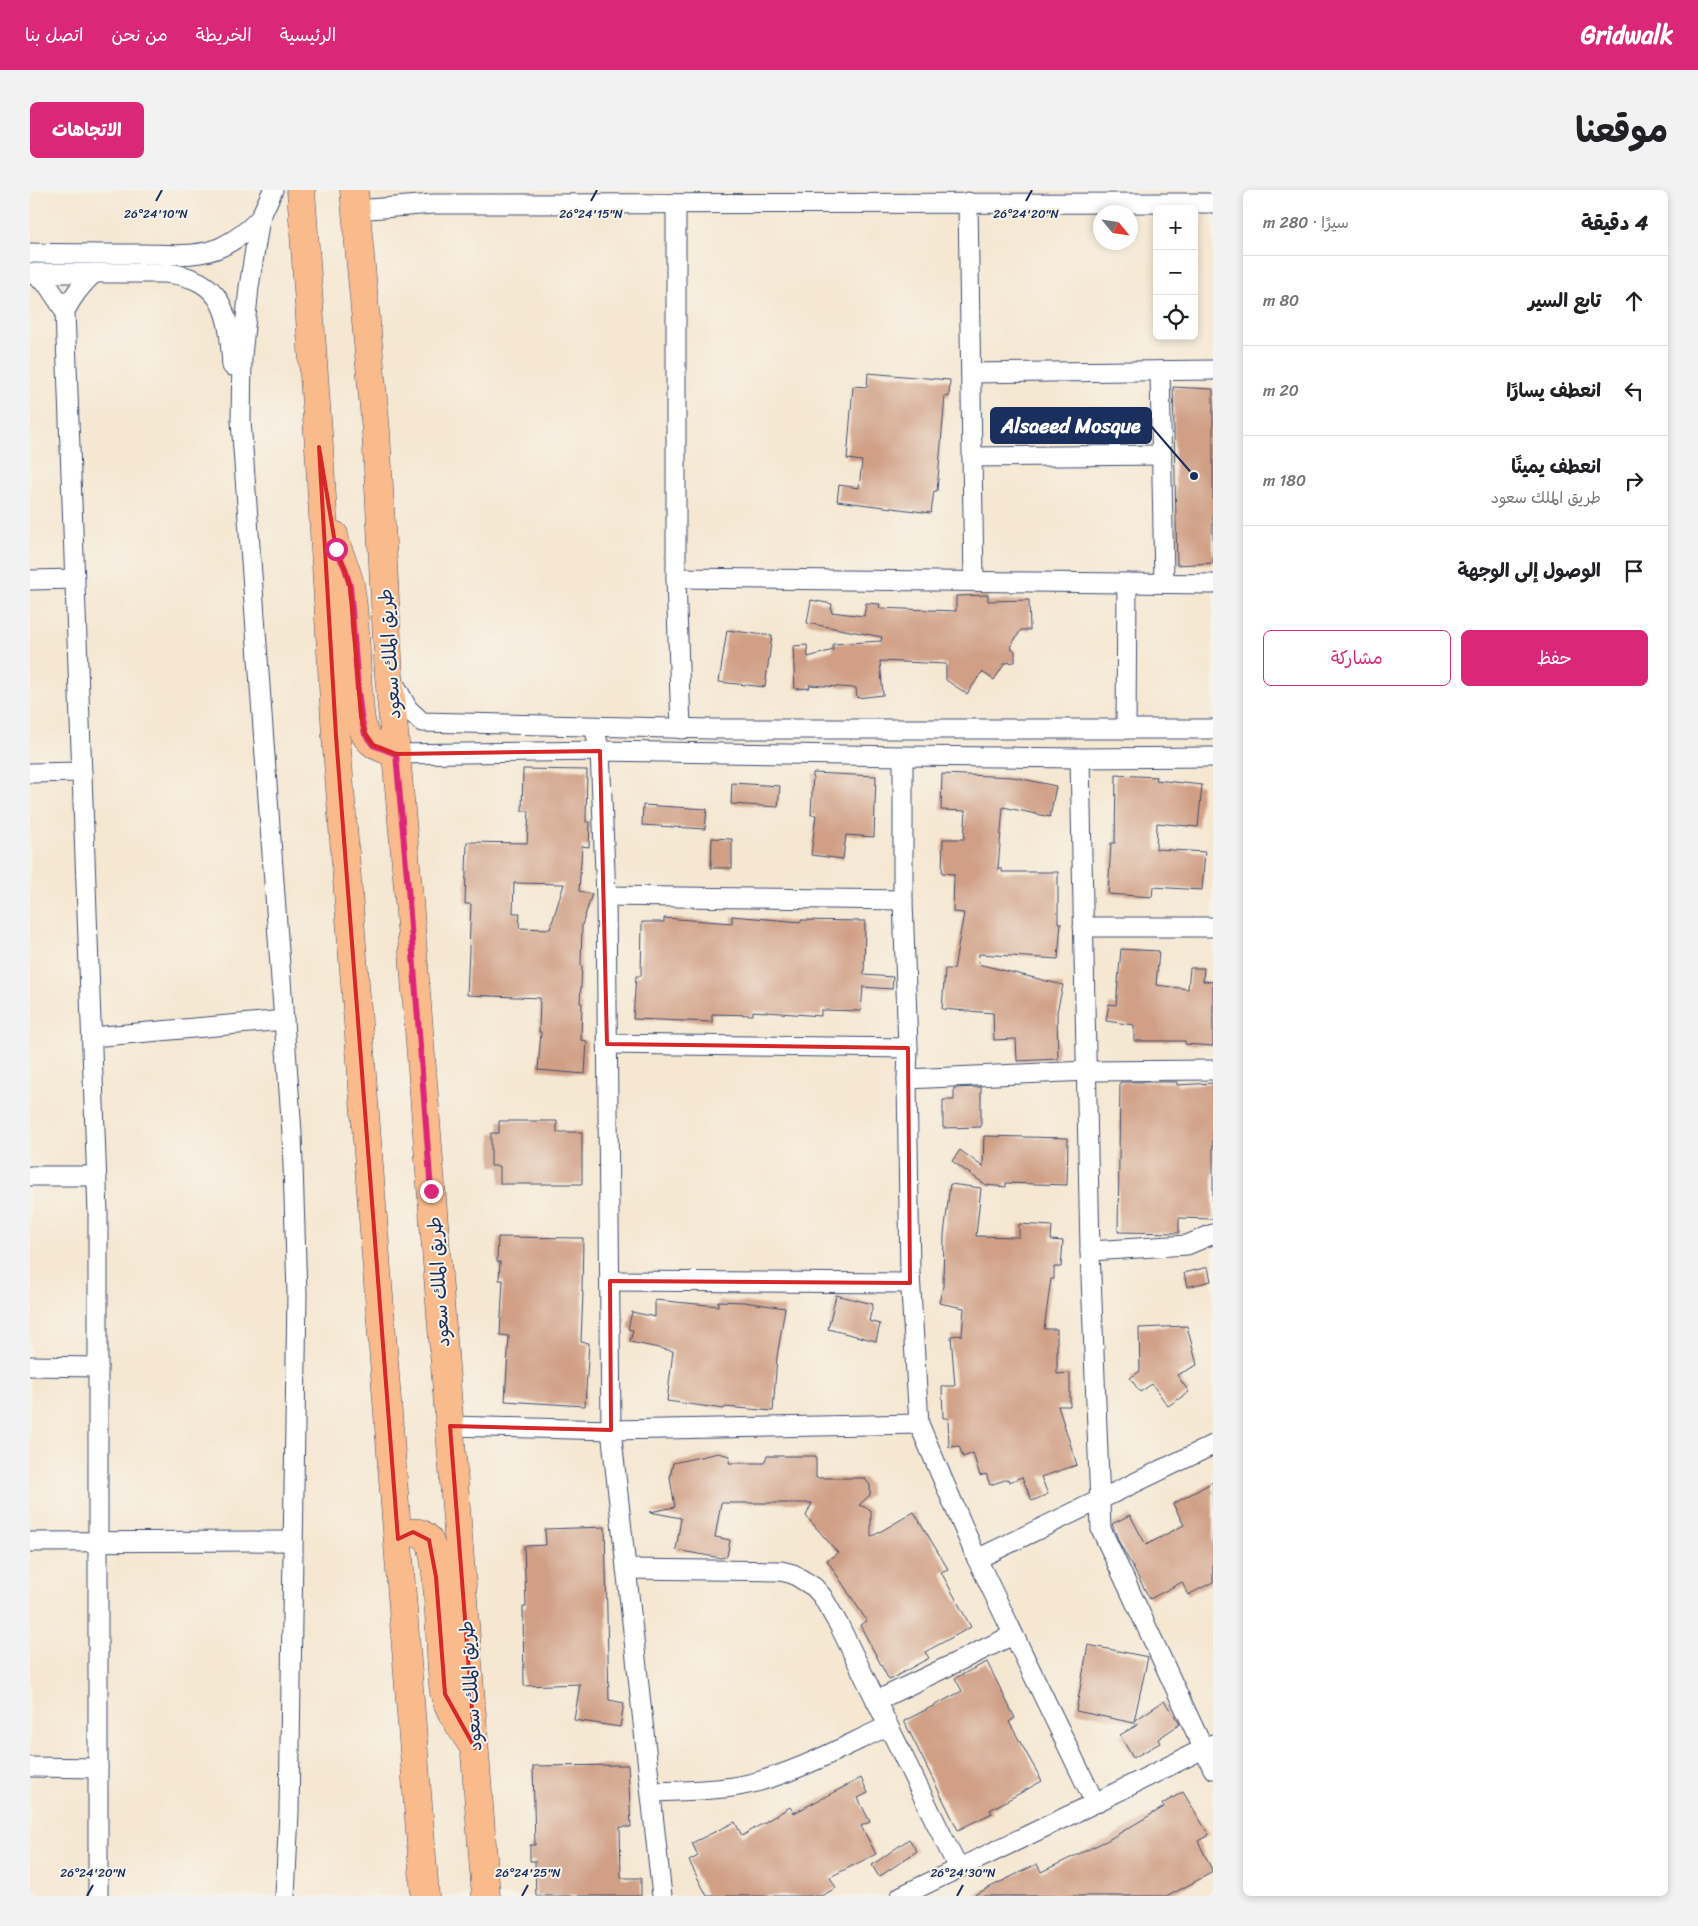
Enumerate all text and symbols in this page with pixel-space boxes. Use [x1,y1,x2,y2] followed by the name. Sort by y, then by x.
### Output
[1581,14,1673,56] text: Gridwalk
[25,19,84,51] text: اتصل بنا
[112,19,168,51] text: من نحن
[196,19,252,51] text: الخريطة
[280,19,336,51] text: الرئيسية
[1575,99,1668,161] text: موقعنا
[30,102,144,158] button: الاتجاهات
[124,203,189,225] text: 26°24'10"N
[559,203,623,225] text: 26°24'15"N
[993,203,1059,225] text: 26°24'20"N
[1581,204,1648,242] text: 4 دقيقة
[1093,205,1138,250] north arrow
[1153,205,1198,340] map controls
[1153,205,1198,250] button: +
[1263,208,1349,237] text: سيرًا · 280 m
[1153,250,1198,295] button: −
[1528,284,1601,317] text: تابع السير
[1263,286,1299,315] text: 80 m
[1620,287,1648,315] icon: ahead
[1153,295,1198,340] button: locate
[1506,374,1601,407] text: انعطف يسارًا
[1263,376,1299,405] text: 20 m
[1620,377,1648,405] icon: left
[991,408,1151,443] callout: Alsaeed Mosque
[1000,409,1141,444] text: Alsaeed Mosque
[1511,450,1601,483] text: انعطف يمينًا
[1263,466,1306,495] text: 180 m
[1620,467,1648,495] icon: right
[1491,483,1601,512] text: طريق الملك سعود
[325,538,348,561] route start
[1458,554,1601,587] text: الوصول إلى الوجهة
[1620,557,1648,585] icon: arrive
[368,588,411,720] street label: طريق الملك سعود
[1263,630,1451,686] button: مشاركة
[1461,630,1648,686] button: حفظ
[420,1180,443,1203] route end
[417,1216,460,1348] street label: طريق الملك سعود
[449,1620,492,1752] street label: طريق الملك سعود
[60,1862,126,1884] text: 26°24'20"N
[495,1862,561,1884] text: 26°24'25"N
[930,1862,996,1884] text: 26°24'30"N

